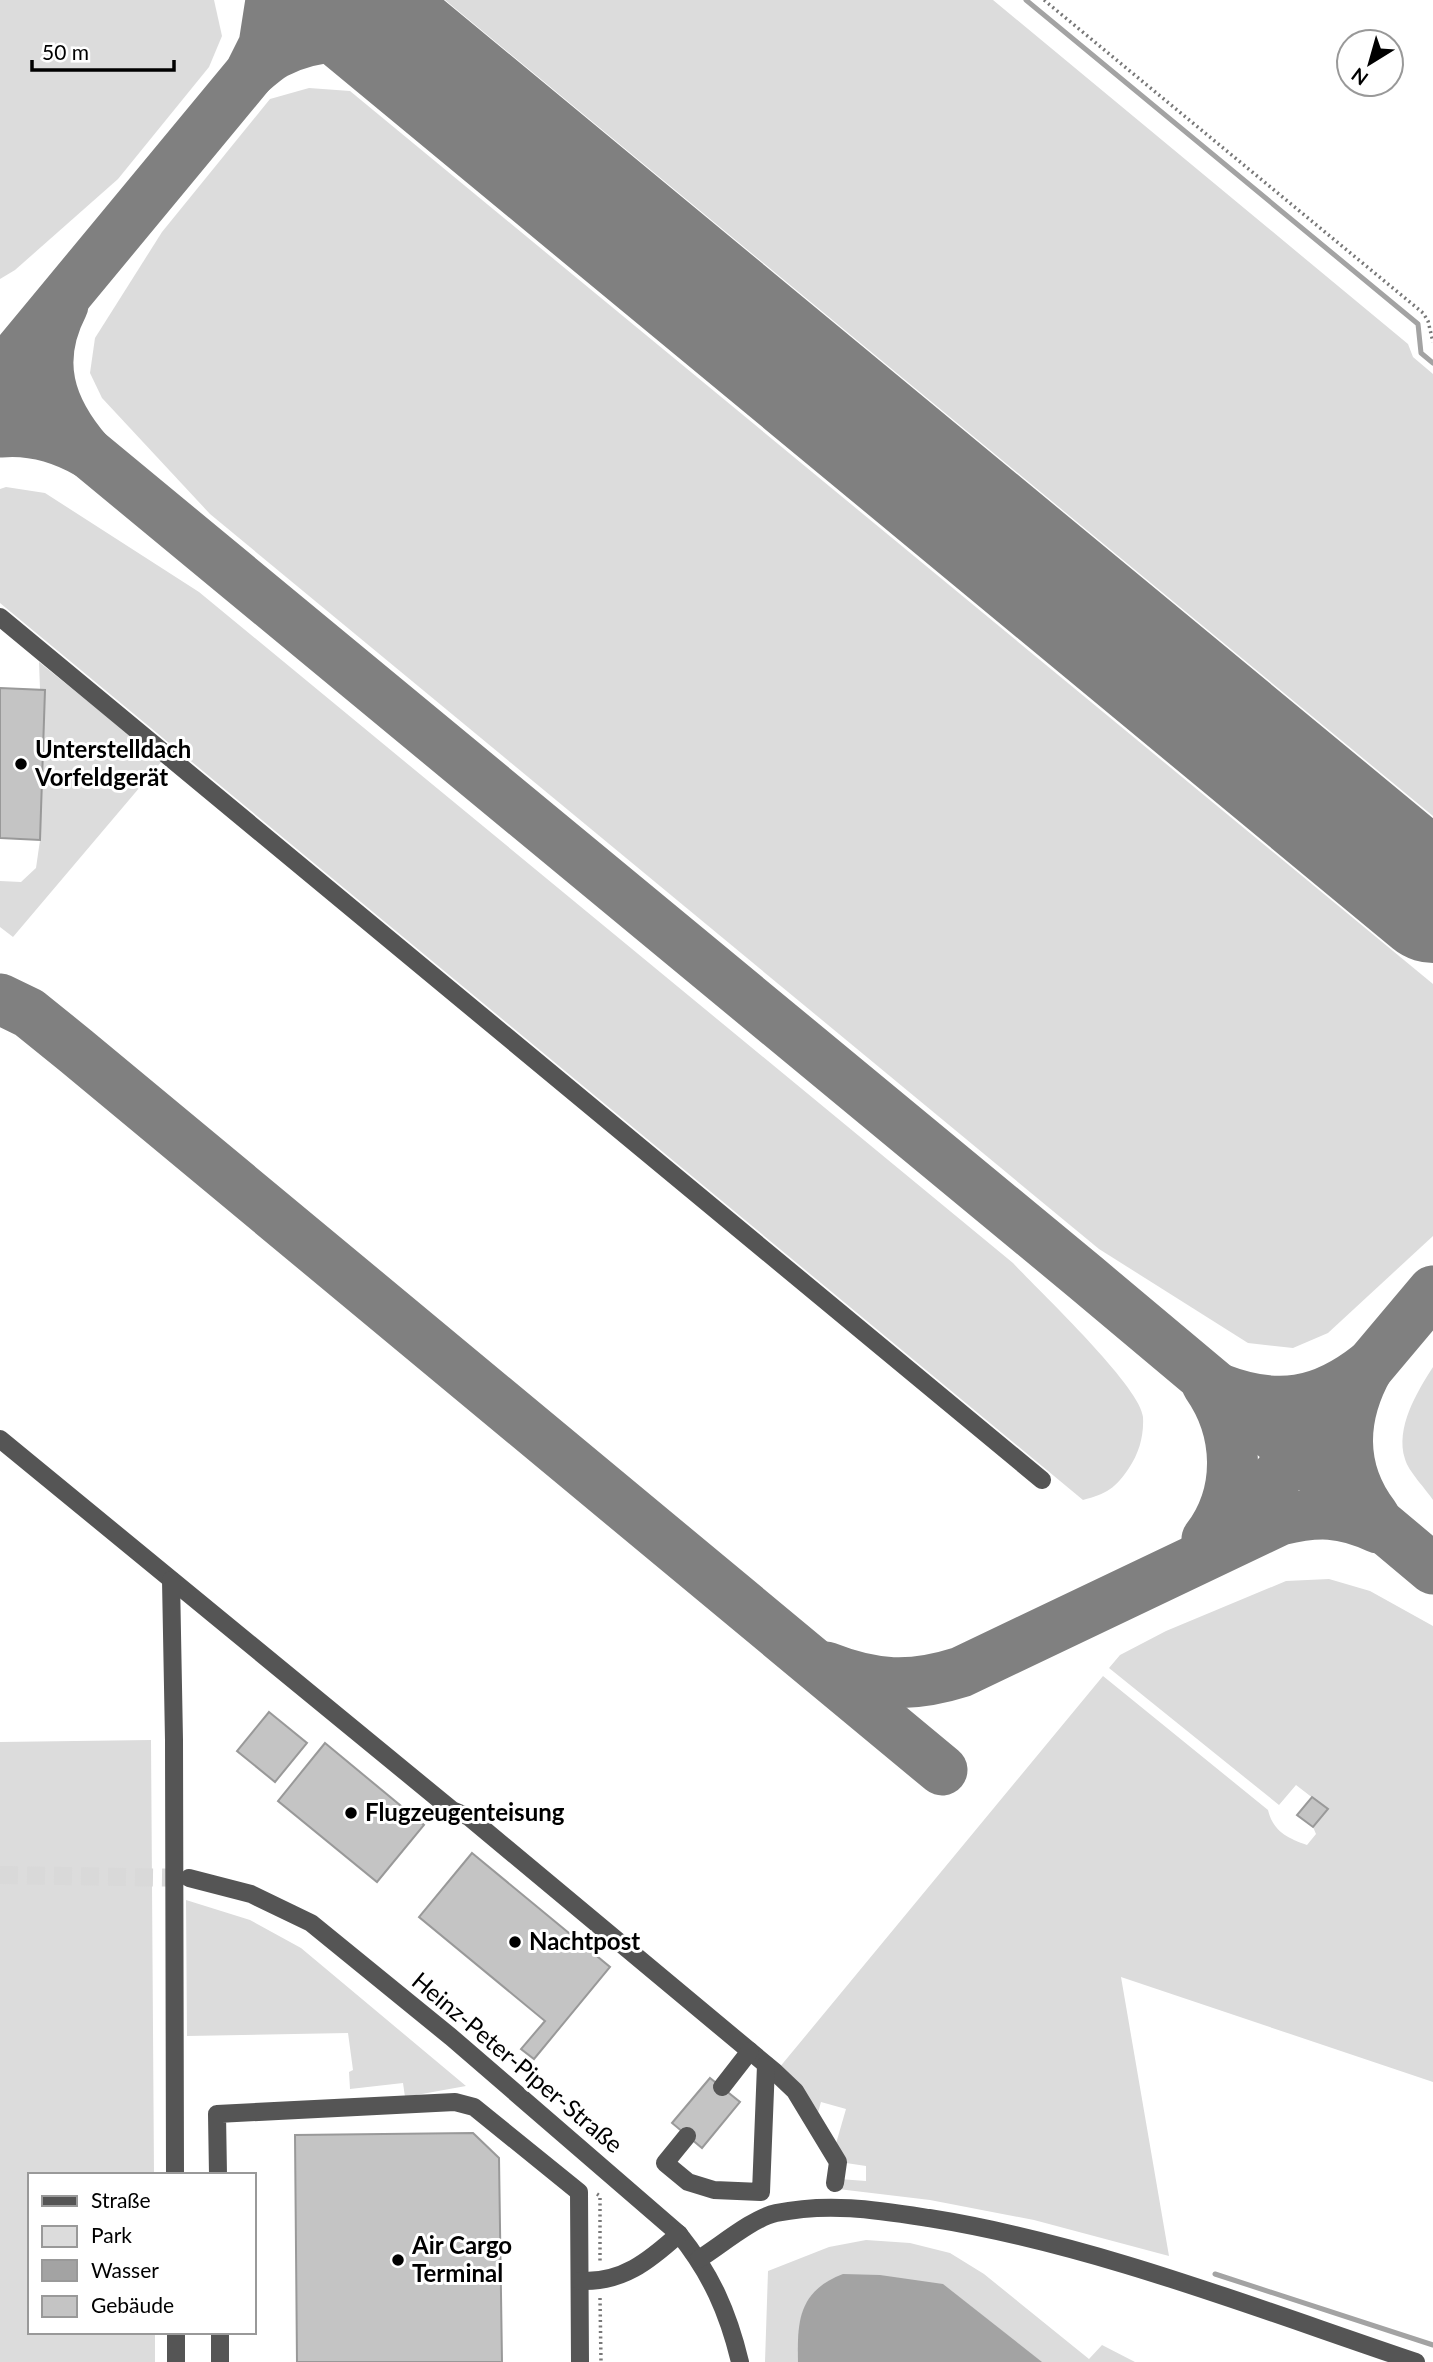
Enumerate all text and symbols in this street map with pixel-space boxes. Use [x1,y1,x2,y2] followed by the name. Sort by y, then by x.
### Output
[32,28,173,72] scale bar
[1335,28,1405,98] north arrow
[42,39,89,64] text: 50 m
[1347,63,1372,91] text: N
[34,734,191,791] place label: Unterstelldach Vorfeldgerät
[13,756,29,772] marker: Unterstelldach Vorfeldgerät
[365,1797,565,1826] place label: Flugzeugenteisung
[343,1805,359,1821] marker: Flugzeugenteisung
[529,1926,640,1955] place label: Nachtpost
[507,1934,523,1950] marker: Nachtpost
[407,1965,629,2158] street label: Heinz-Peter-Piper-Straße
[28,2173,256,2334] legend
[91,2187,151,2212] text: Straße
[91,2222,132,2247] text: Park
[411,2230,512,2287] place label: Air Cargo Terminal
[390,2252,406,2268] marker: Air Cargo Terminal
[91,2257,159,2282] text: Wasser
[91,2292,174,2317] text: Gebäude

